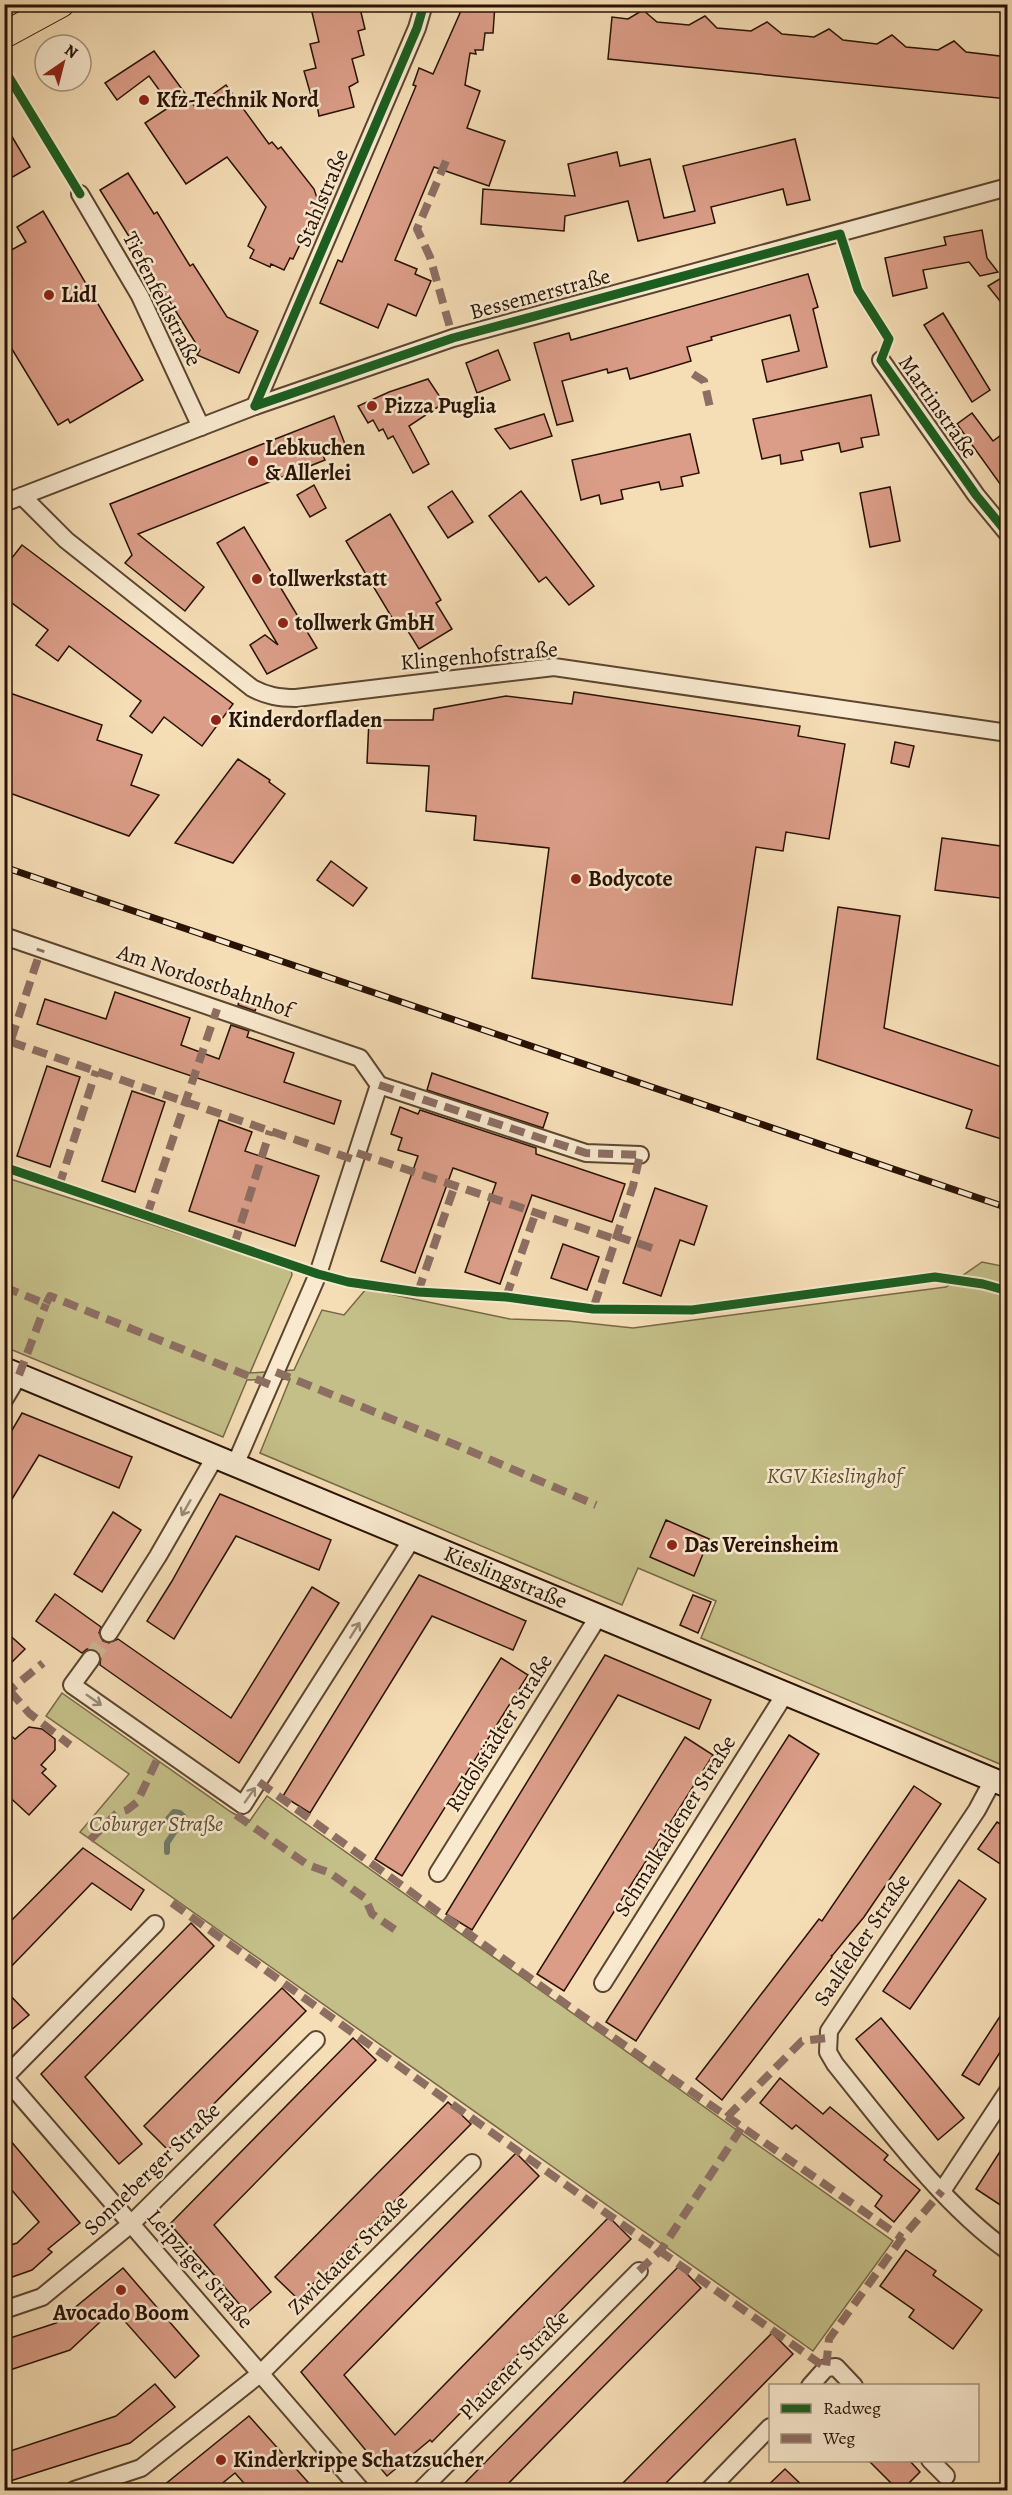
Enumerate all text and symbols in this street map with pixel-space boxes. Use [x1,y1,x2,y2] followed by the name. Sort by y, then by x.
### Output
[33,33,93,93] north arrow
[60,39,82,64] text: N
[156,85,319,115] place label: Kfz-Technik Nord
[137,93,151,107] marker: Kfz-Technik Nord
[288,144,356,252] street label: Stahlstraße
[115,226,209,372] street label: Tiefenfeldstraße
[466,261,614,327] street label: Bessemerstraße
[61,280,97,310] place label: Lidl
[42,288,56,302] marker: Lidl
[891,349,985,465] street label: Martinstraße
[384,391,497,421] place label: Pizza Puglia
[365,399,379,413] marker: Pizza Puglia
[265,433,365,488] place label: Lebkuchen & Allerlei
[246,454,260,468] marker: Lebkuchen & Allerlei
[269,564,388,594] place label: tollwerkstatt
[250,572,264,586] marker: tollwerkstatt
[295,608,435,638] place label: tollwerk GmbH
[276,616,290,630] marker: tollwerk GmbH
[399,634,559,678] street label: Klingenhofstraße
[228,705,382,735] place label: Kinderdorfladen
[209,713,223,727] marker: Kinderdorfladen
[588,864,673,894] place label: Bodycote
[569,872,583,886] marker: Bodycote
[112,937,299,1026] street label: Am Nordostbahnhof
[766,1461,906,1491] park label: KGV Kieslinghof
[180,1498,191,1516] one-way arrow
[684,1530,839,1560] place label: Das Vereinsheim
[439,1538,572,1616] street label: Kieslingstraße
[665,1538,679,1552] marker: Das Vereinsheim
[349,1622,361,1639] one-way arrow
[438,1648,560,1818] street label: Rudolstädter Straße
[86,1694,102,1707] one-way arrow
[607,1729,743,1923] street label: Schmalkaldener Straße
[244,1787,256,1803] one-way arrow
[89,1809,223,1839] park label: Coburger Straße
[807,1868,917,2012] street label: Saalfelder Straße
[77,2096,227,2242] street label: Sonneberger Straße
[281,2188,415,2322] street label: Zwickauer Straße
[140,2203,260,2335] street label: Leipziger Straße
[114,2283,128,2297] marker: Avocado Boom
[52,2298,189,2328] place label: Avocado Boom
[452,2303,576,2427] street label: Plauener Straße
[769,2384,979,2462] legend
[823,2396,881,2420] text: Radweg
[822,2426,855,2450] text: Weg
[233,2445,484,2475] place label: Kinderkrippe Schatzsucher
[214,2453,228,2467] marker: Kinderkrippe Schatzsucher

